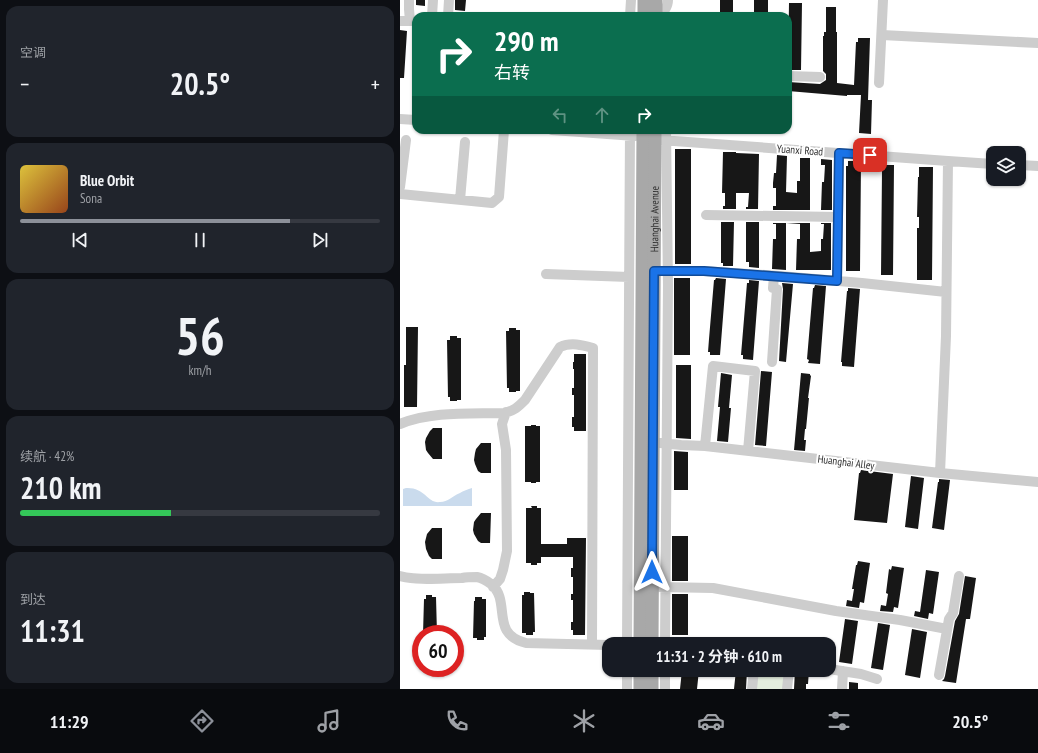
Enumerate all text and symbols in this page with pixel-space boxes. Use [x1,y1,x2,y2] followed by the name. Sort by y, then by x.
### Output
[494,22,558,59] text: 290 m
[428,28,480,80] icon: right
[20,44,46,61] text: 空调
[494,61,530,84] text: 右转
[170,64,230,103] text: 20.5°
[20,70,29,98] text: −
[371,70,380,98] text: +
[549,104,571,126] icon: left
[591,104,613,126] icon: ahead
[633,104,655,126] icon: right
[853,138,887,172] pin
[776,141,824,159] street label: Yuanxi Road
[859,144,881,166] icon: arrive
[986,146,1026,186] map controls
[986,146,1026,186] button: layers
[80,171,134,190] text: Blue Orbit
[647,185,662,252] street label: Huanghai Avenue
[80,190,102,207] text: Sona
[69,229,91,251] icon: previous
[189,229,211,251] icon: pause
[309,229,331,251] icon: next
[175,302,225,369] text: 56
[188,362,212,379] text: km/h
[20,448,74,465] text: 续航 · 42%
[817,452,876,473] street label: Huanghai Alley
[20,468,101,507] text: 210 km
[631,551,673,593] position arrow
[20,591,46,608] text: 到达
[20,611,85,650] text: 11:31
[412,625,464,677] speed limit sign: 60
[656,647,782,666] text: 11:31 · 2 分钟 · 610 m
[188,707,216,735] icon: directions
[315,707,343,735] icon: music
[443,707,471,735] icon: phone
[570,707,598,735] icon: climate
[697,707,725,735] icon: car
[825,707,853,735] icon: filters
[50,710,89,733] text: 11:29
[952,710,988,733] text: 20.5°

